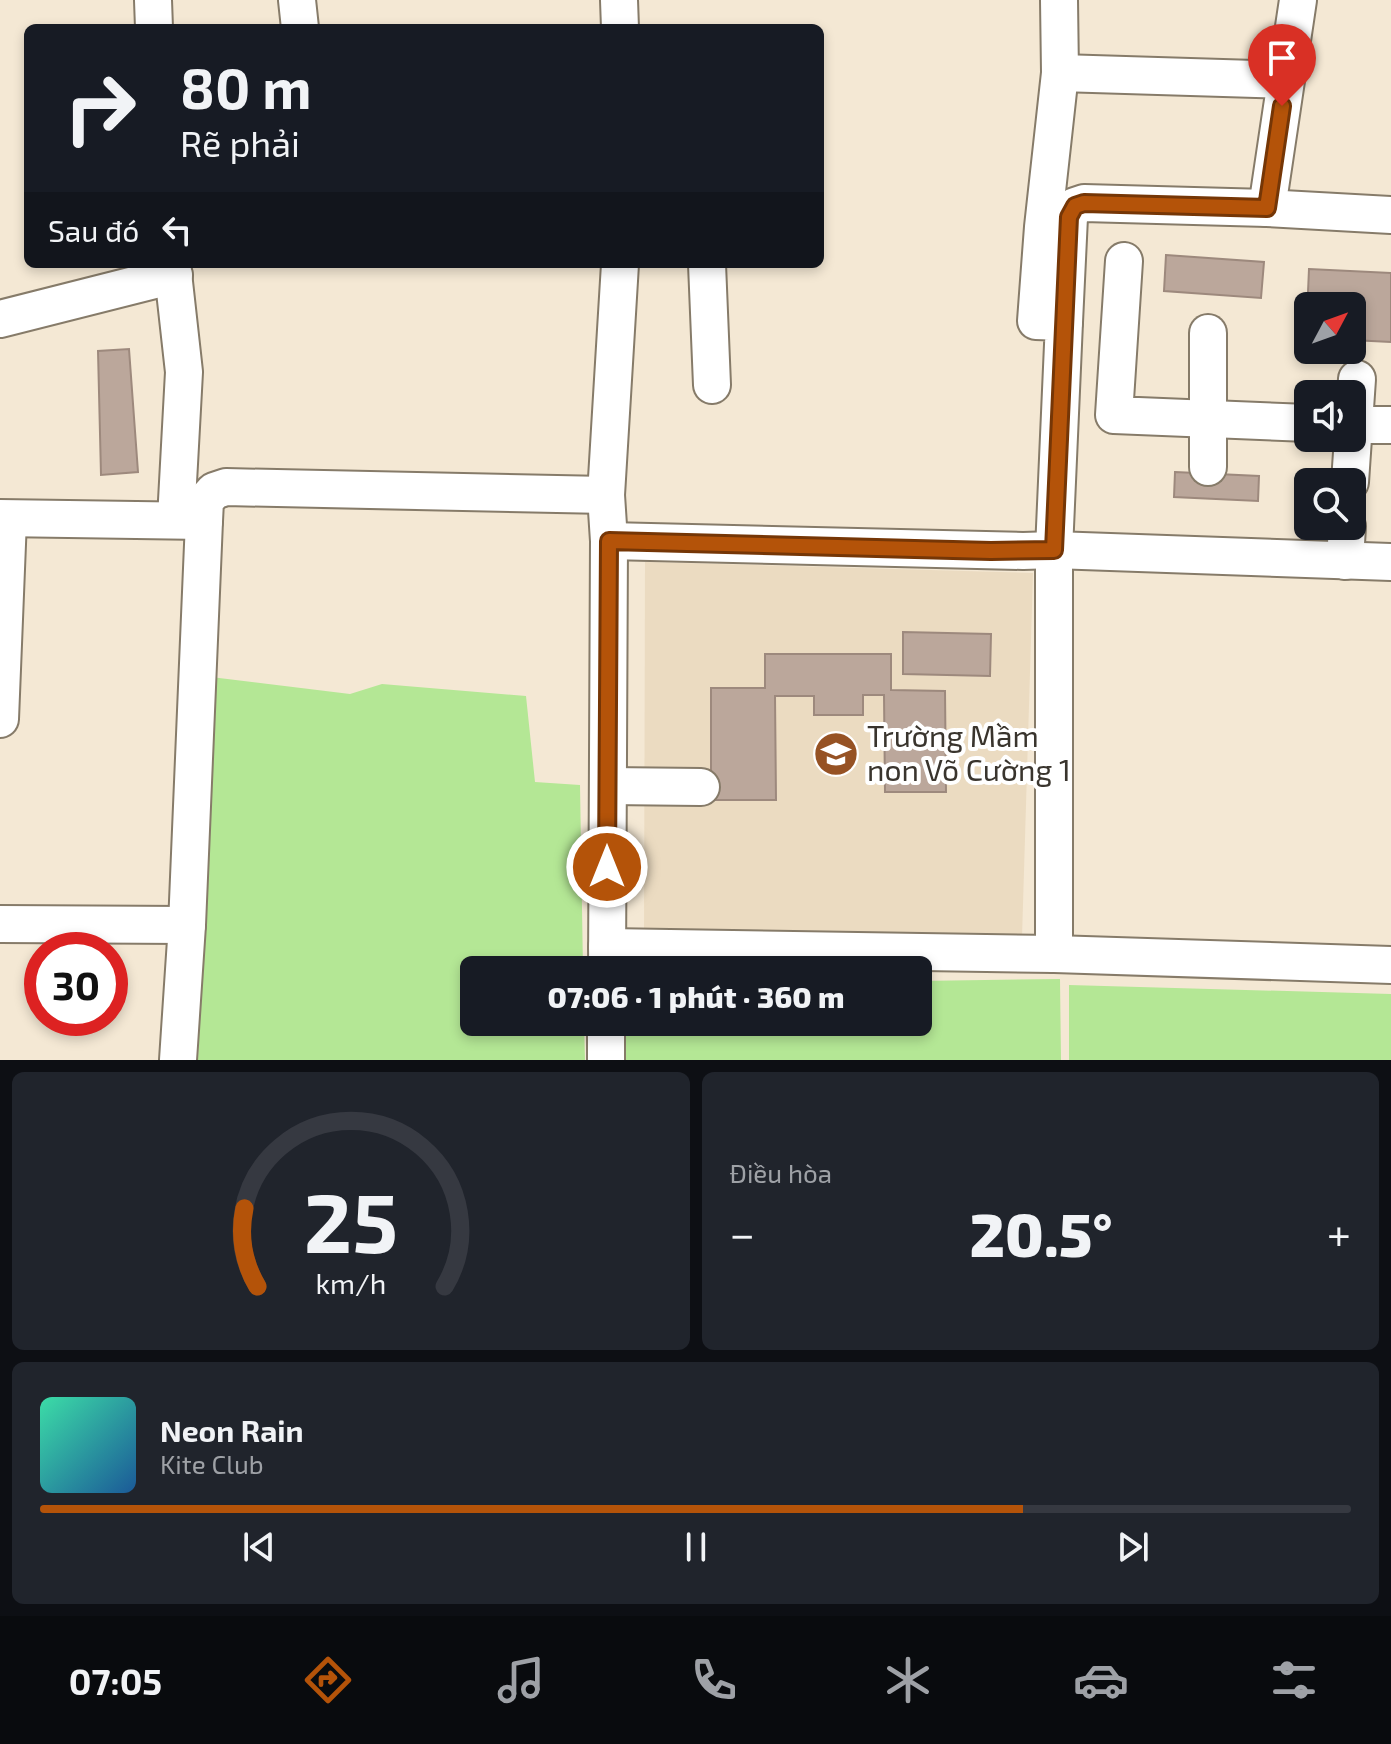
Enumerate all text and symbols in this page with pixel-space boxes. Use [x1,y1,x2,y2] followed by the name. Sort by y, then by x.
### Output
[1248,24,1316,106] pin
[1260,36,1304,80] icon: arrive
[180,53,312,120] text: 80 m
[48,56,152,160] icon: right
[180,121,300,164] text: Rẽ phải
[155,208,199,252] icon: left
[48,212,139,248] text: Sau đó
[1294,292,1366,364] north arrow
[1294,292,1366,540] map controls
[1294,380,1366,452] button: sound
[1294,468,1366,540] button: search
[867,717,1071,787] place label: Trường Mầm non Võ Cường 1
[812,730,860,778] school or university icon: Trường Mầm non Võ Cường 1
[565,825,649,909] position arrow
[24,932,128,1036] speed limit sign: 30
[548,978,844,1014] text: 07:06 · 1 phút · 360 m
[730,1157,832,1188] text: Điều hòa
[304,1170,398,1270] text: 25
[969,1197,1113,1269] text: 20.5°
[730,1206,755,1259] text: −
[1327,1206,1351,1259] text: +
[315,1265,386,1300] text: km/h
[160,1412,304,1448] text: Neon Rain
[160,1448,264,1479] text: Kite Club
[237,1525,281,1569] icon: previous
[674,1525,718,1569] icon: pause
[1111,1525,1155,1569] icon: next
[300,1652,356,1708] icon: directions
[493,1652,549,1708] icon: music
[686,1652,742,1708] icon: phone
[880,1652,936,1708] icon: climate
[1073,1652,1129,1708] icon: car
[1266,1652,1322,1708] icon: filters
[69,1659,162,1702] text: 07:05

